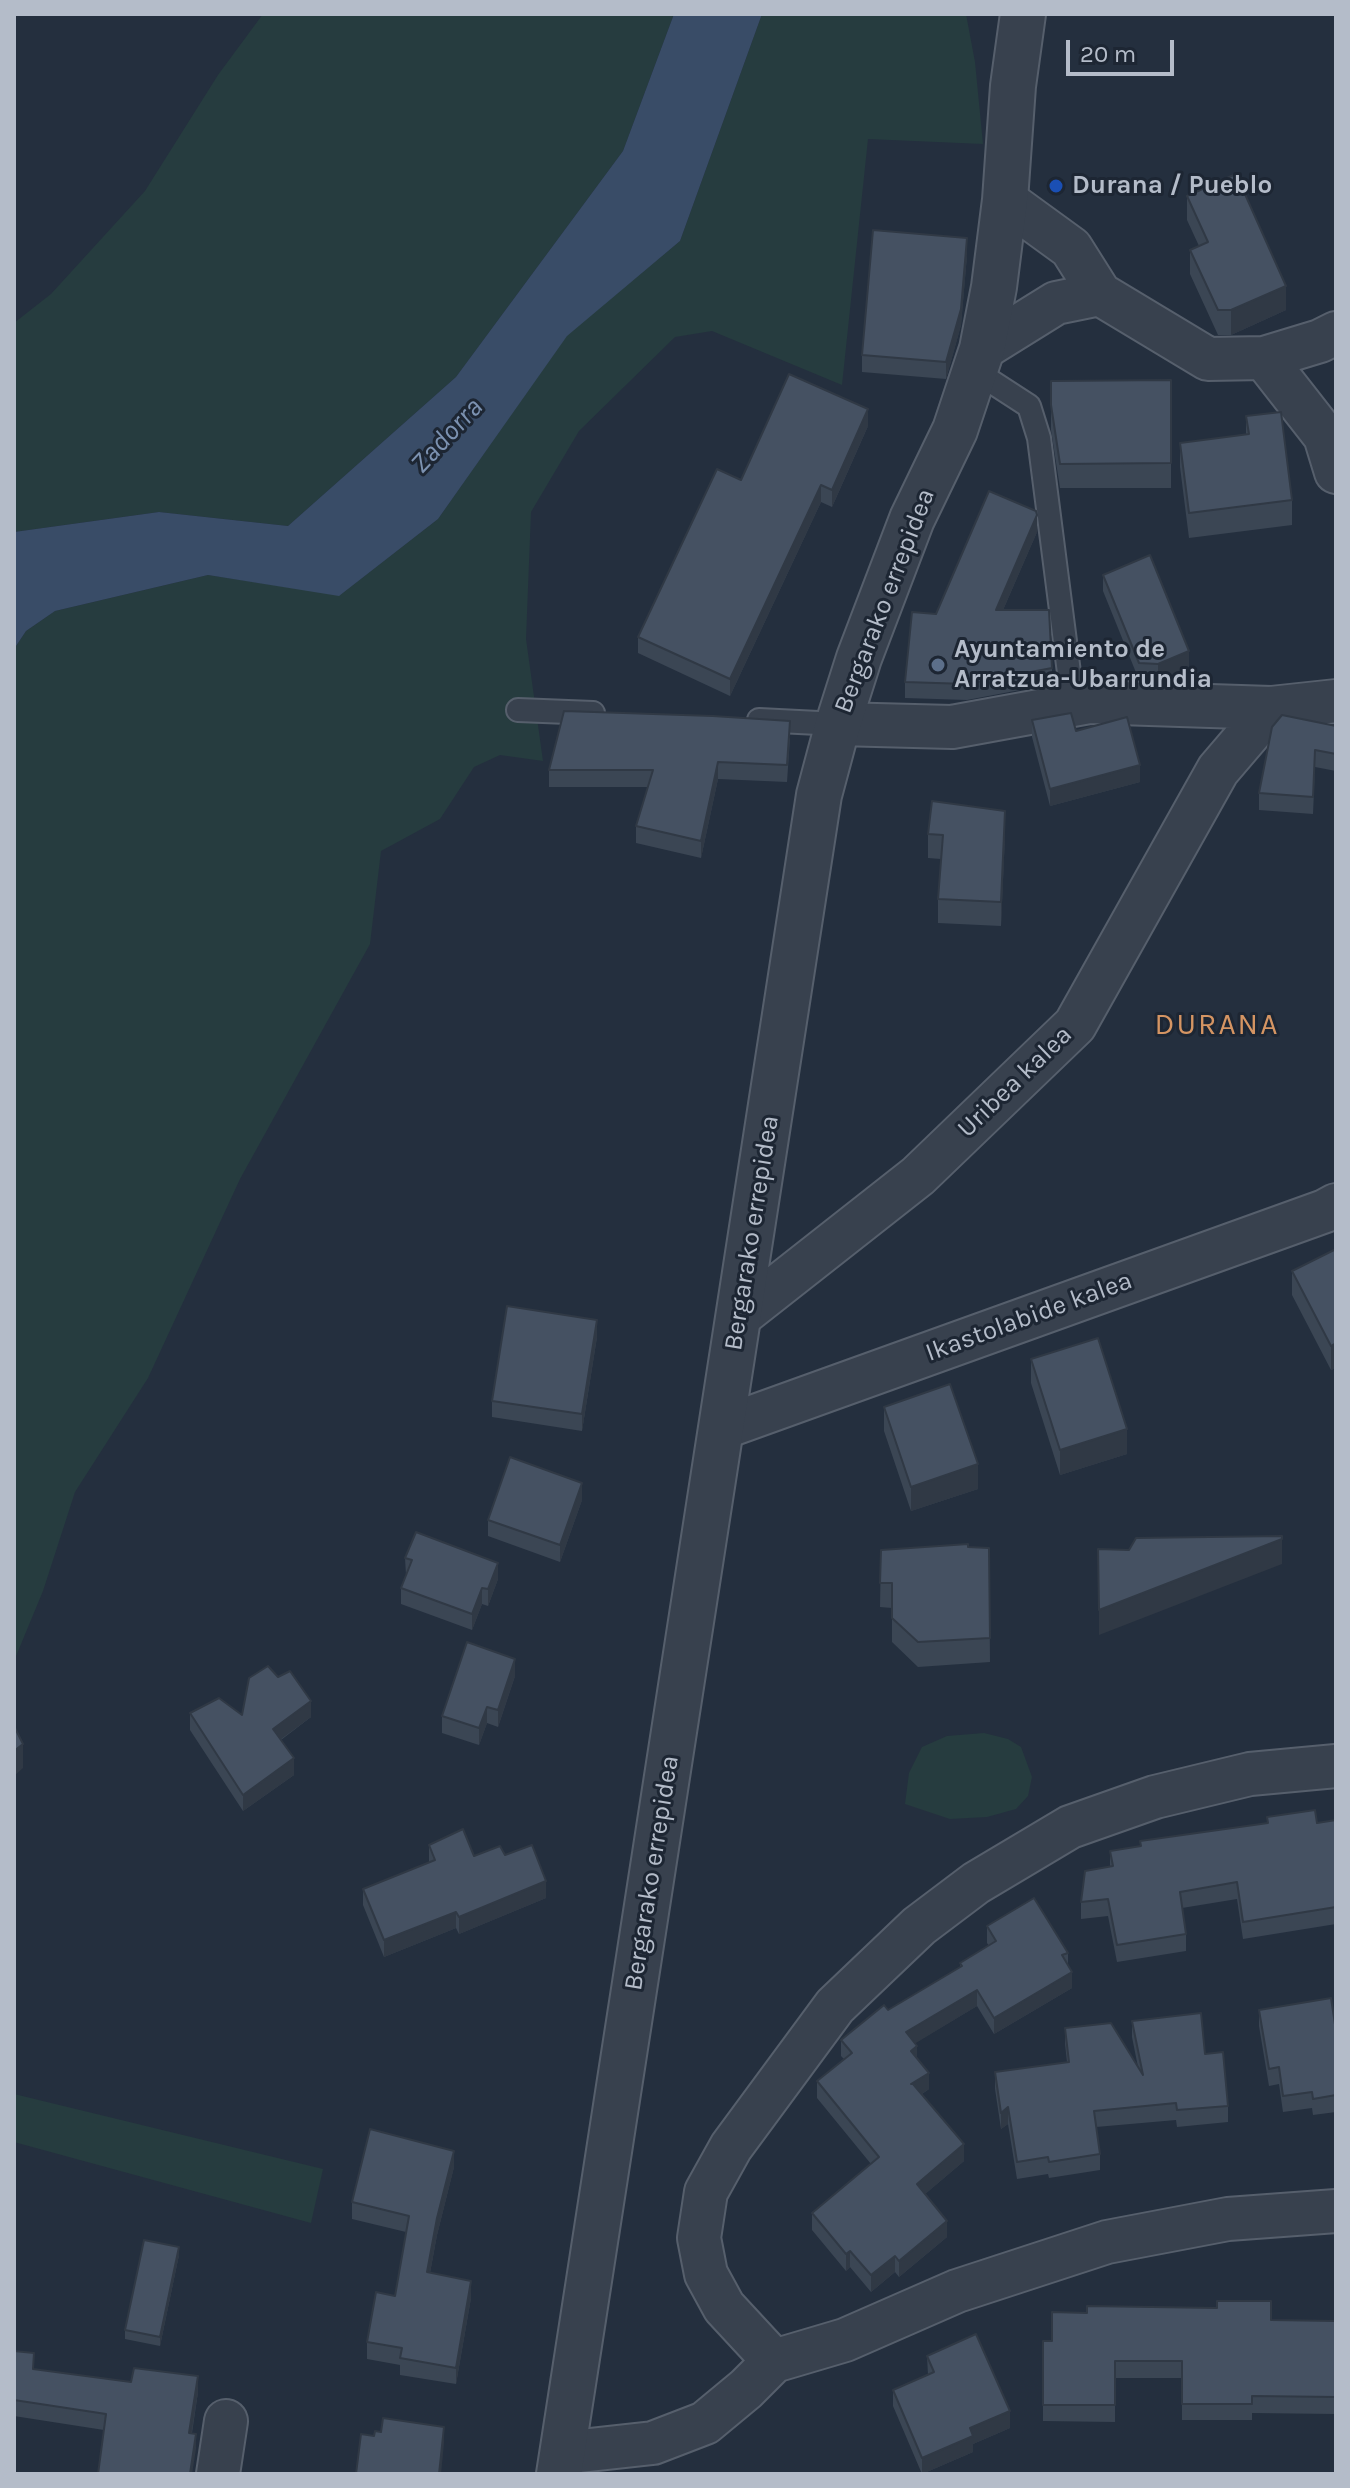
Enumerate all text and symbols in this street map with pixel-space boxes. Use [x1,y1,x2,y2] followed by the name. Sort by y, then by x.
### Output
[1070,24,1178,74] scale bar
[1080,40,1136,68] text: 20 m
[1072,170,1272,202] place label: Durana / Pueblo
[1047,177,1065,195] marker: Durana / Pueblo
[404,391,490,481] water label: Zadorra
[828,484,942,718] street label: Bergarako errepidea
[954,634,1212,696] place label: Ayuntamiento de Arratzua-Ubarrundia
[929,656,947,674] marker: Ayuntamiento de Arratzua-Ubarrundia
[1155,1007,1279,1043] district label: DURANA
[951,1020,1079,1144] street label: Uribea kalea
[718,1113,786,1353] street label: Bergarako errepidea
[921,1265,1137,1369] street label: Ikastolabide kalea
[618,1753,686,1993] street label: Bergarako errepidea

